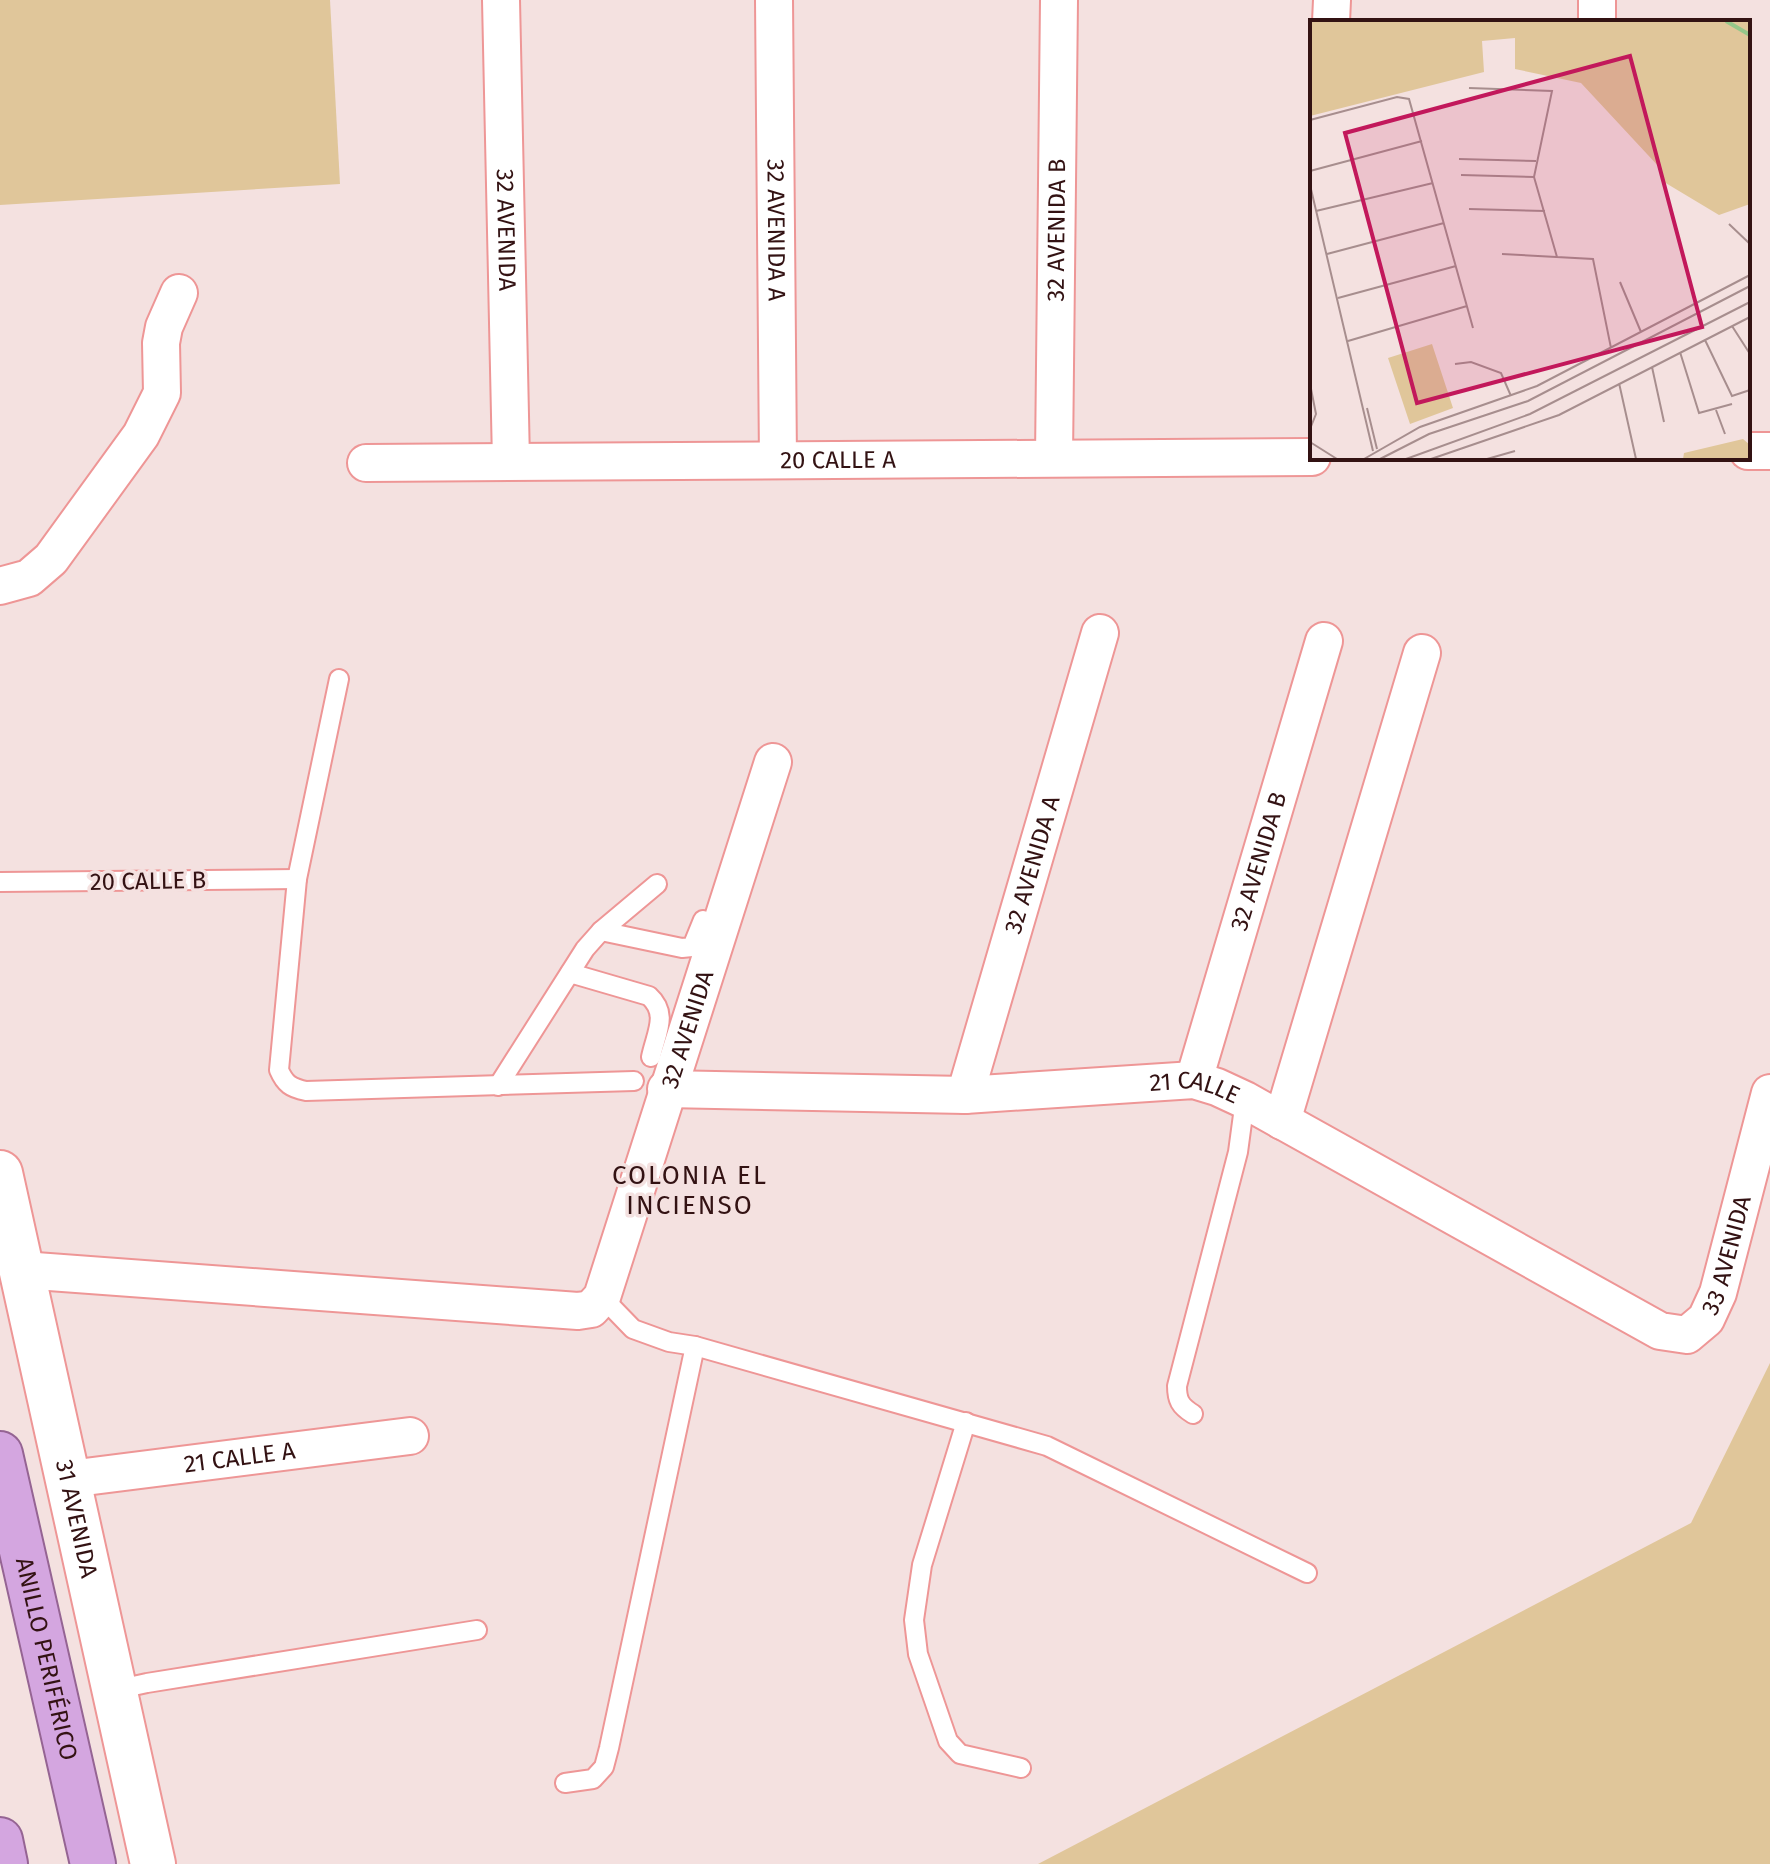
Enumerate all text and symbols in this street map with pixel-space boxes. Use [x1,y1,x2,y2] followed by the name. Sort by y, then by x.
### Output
[1310,20,1750,460] inset map
[1042,158,1071,302] street label: 32 AVENIDA B
[761,159,791,301] street label: 32 AVENIDA A
[491,169,521,292] street label: 32 AVENIDA
[780,446,896,474] street label: 20 CALLE A
[1225,789,1292,934] street label: 32 AVENIDA B
[999,792,1066,937] street label: 32 AVENIDA A
[89,866,207,896] street label: 20 CALLE B
[656,967,720,1092] street label: 32 AVENIDA
[1149,1066,1244,1110] street label: 21 CALLE
[612,1160,768,1221] district label: COLONIA EL INCIENSO
[1696,1192,1757,1319] street label: 33 AVENIDA
[182,1437,297,1478] street label: 21 CALLE A
[50,1457,103,1581] street label: 31 AVENIDA
[10,1555,83,1763] street label: ANILLO PERIFÉRICO

